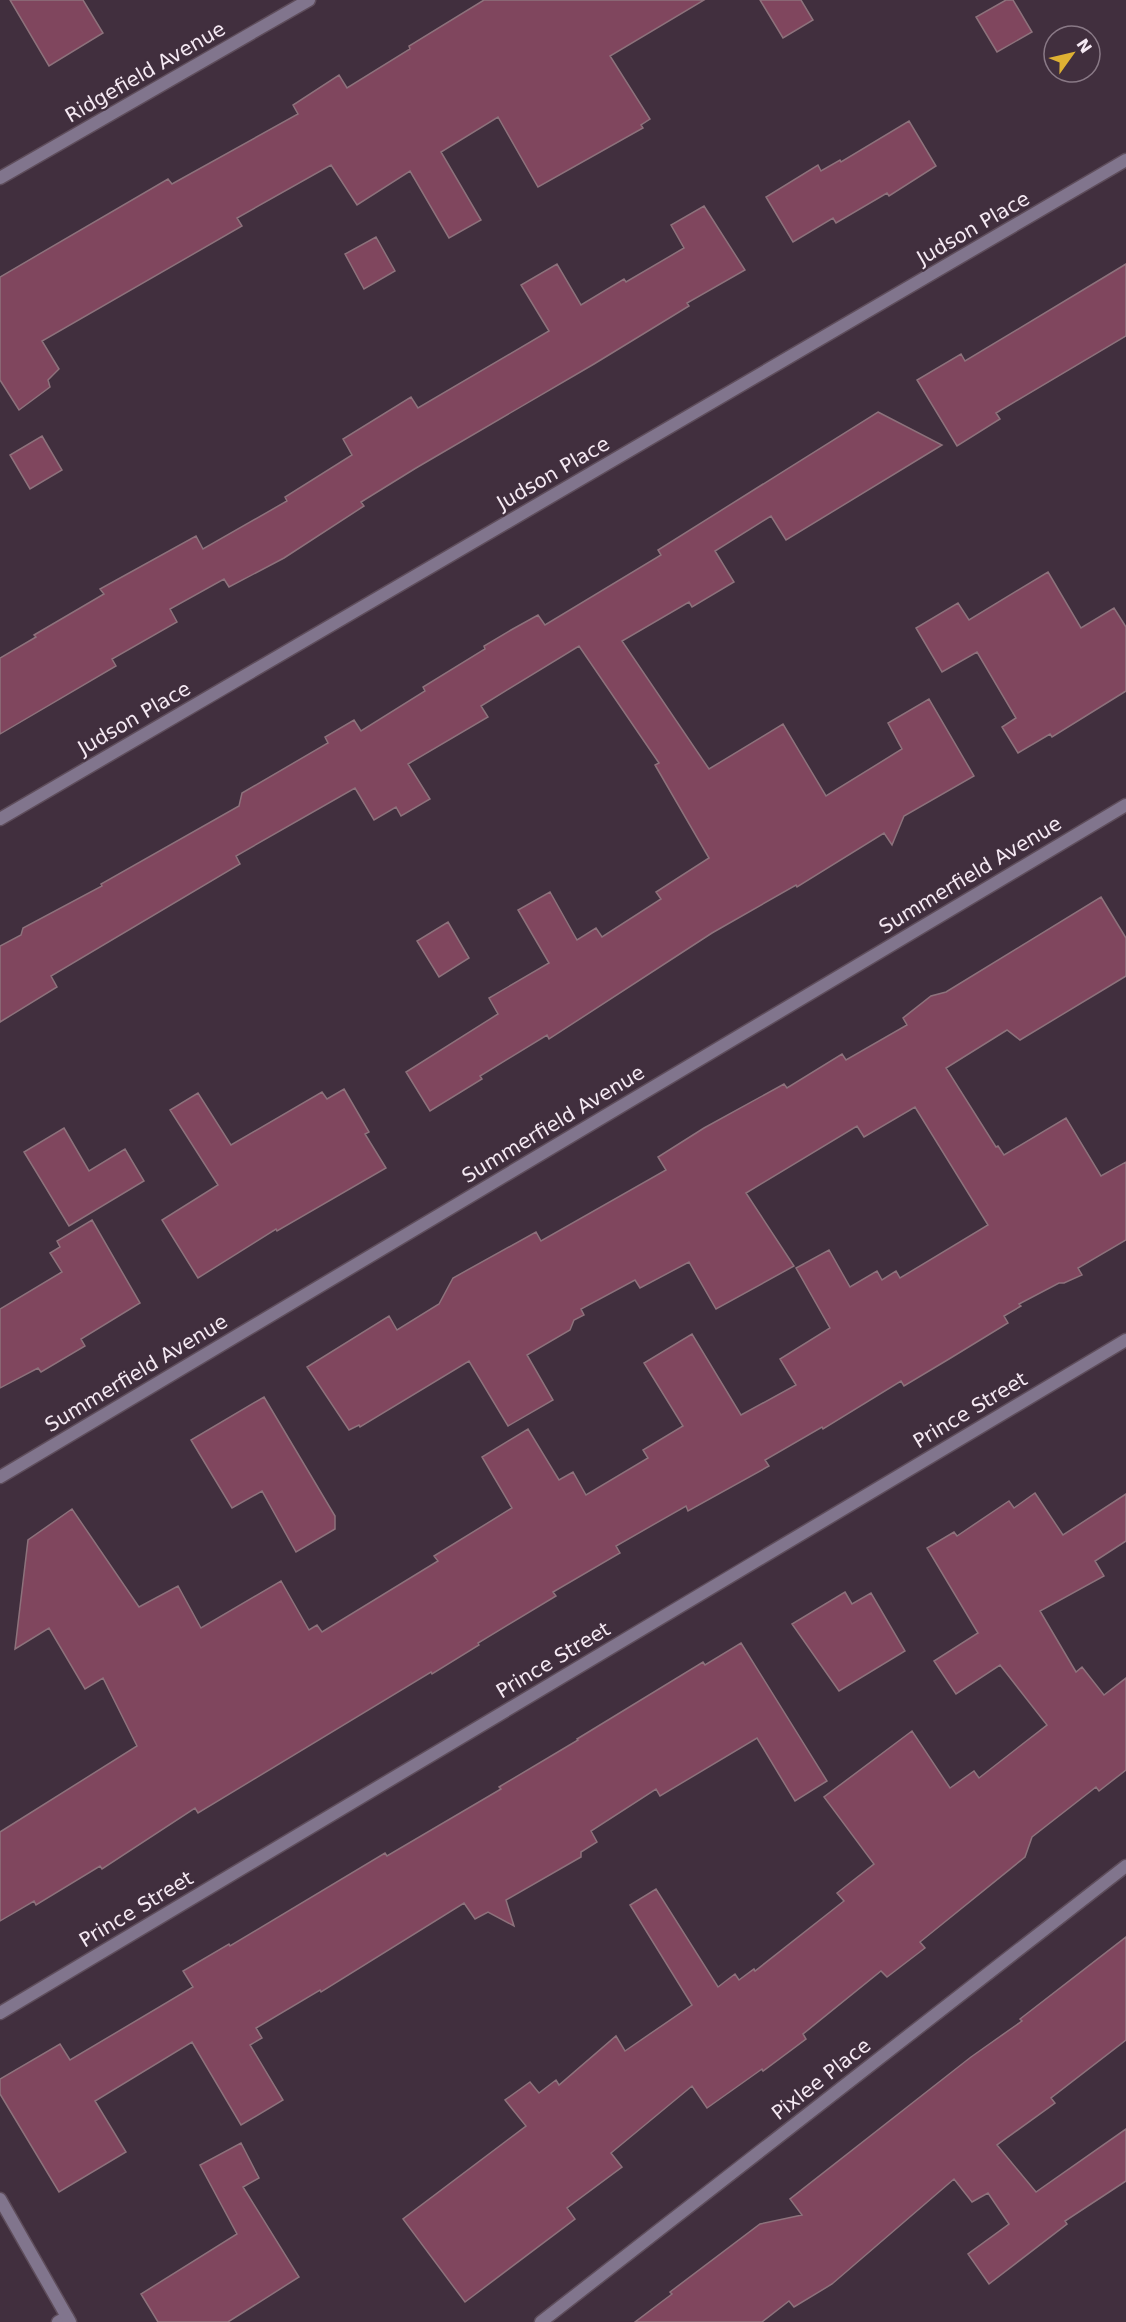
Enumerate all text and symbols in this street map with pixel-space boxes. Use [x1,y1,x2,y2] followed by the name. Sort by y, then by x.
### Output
[61,16,229,128] street label: Ridgefield Avenue
[1042,24,1102,84] north arrow
[1072,35,1096,57] text: N
[911,186,1034,271] street label: Judson Place
[491,431,614,516] street label: Judson Place
[72,676,195,761] street label: Judson Place
[874,811,1066,939] street label: Summerfield Avenue
[457,1060,649,1188] street label: Summerfield Avenue
[40,1309,232,1437] street label: Summerfield Avenue
[909,1367,1031,1453] street label: Prince Street
[492,1617,614,1703] street label: Prince Street
[75,1866,197,1952] street label: Prince Street
[767,2033,875,2125] street label: Pixlee Place

